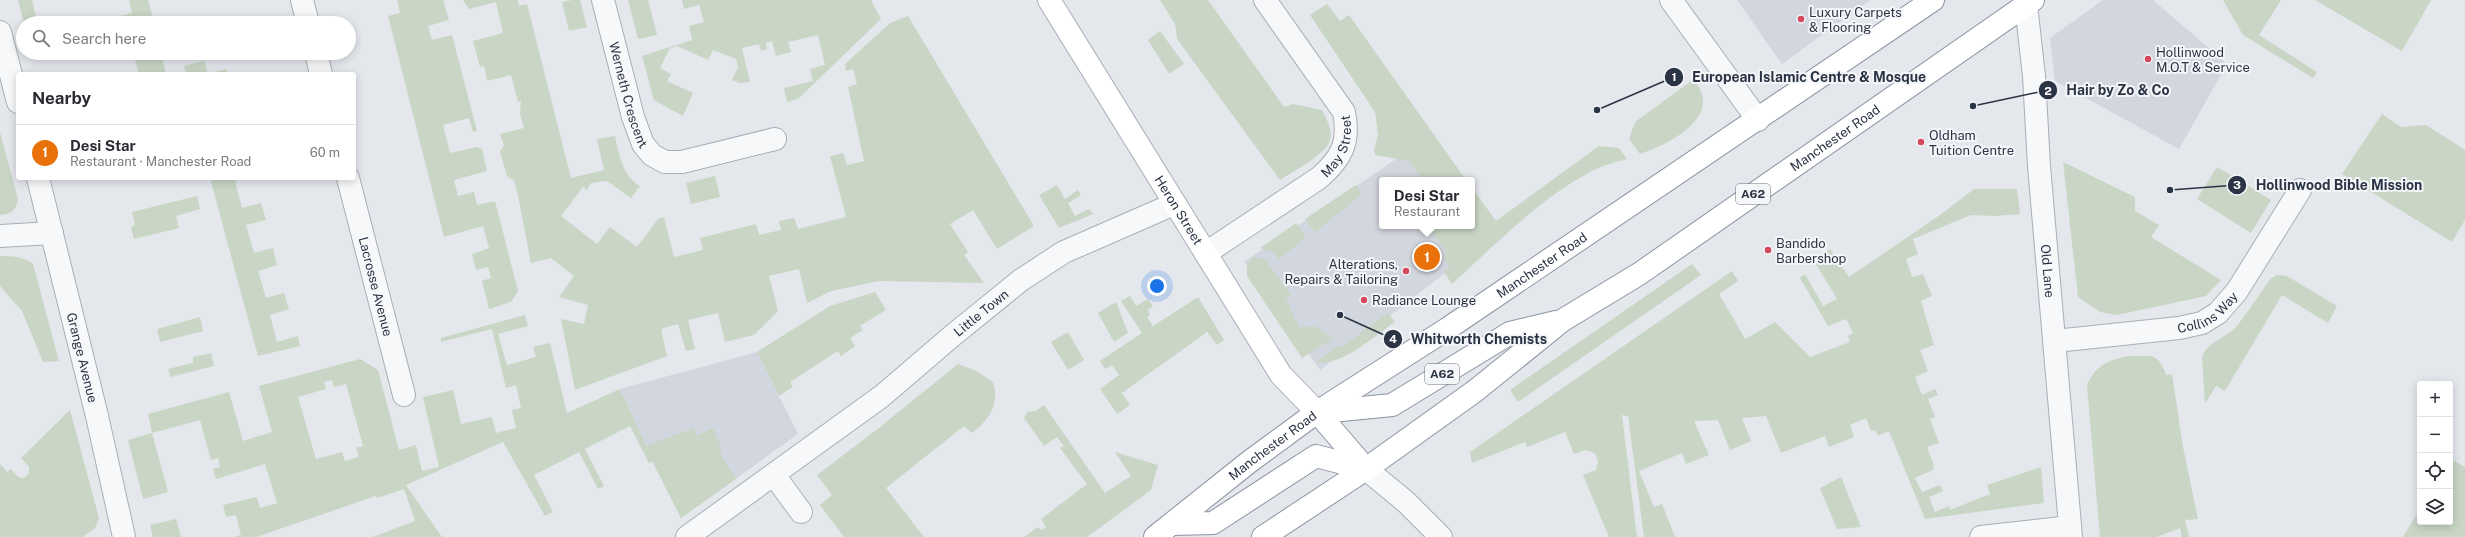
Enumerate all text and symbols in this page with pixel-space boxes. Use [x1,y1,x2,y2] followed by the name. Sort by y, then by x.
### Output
[1809,5,1902,35] place label: Luxury Carpets & Flooring
[1796,14,1806,24] marker: Luxury Carpets & Flooring
[16,16,356,60] search box
[30,27,52,49] icon: search
[62,30,146,47] text: Search here
[607,40,651,151] street label: Werneth Crescent
[2156,45,2250,75] place label: Hollinwood M.O.T & Service
[2143,54,2153,64] marker: Hollinwood M.O.T & Service
[1664,64,1934,90] callout: European Islamic Centre & Mosque
[1692,69,1926,85] text: European Islamic Centre & Mosque
[1671,70,1677,84] text: 1
[2038,77,2178,103] callout: Hair by Zo & Co
[2066,82,2170,98] text: Hair by Zo & Co
[2044,84,2052,98] text: 2
[32,88,91,108] text: Nearby
[1787,101,1883,174] street label: Manchester Road
[1318,114,1353,180] street label: May Street
[1929,128,2014,158] place label: Oldham Tuition Centre
[70,137,136,154] text: Desi Star
[1916,137,1926,147] marker: Oldham Tuition Centre
[42,145,48,160] text: 1
[310,145,340,160] text: 60 m
[70,154,251,169] text: Restaurant · Manchester Road
[2227,172,2430,198] callout: Hollinwood Bible Mission
[1152,173,1206,247] street label: Heron Street
[1379,177,1475,229] popup
[2256,177,2422,193] text: Hollinwood Bible Mission
[2233,178,2241,192] text: 3
[1736,184,1770,204] road number: A62
[1394,187,1460,204] text: Desi Star
[1394,204,1460,219] text: Restaurant
[1493,229,1590,301] street label: Manchester Road
[356,235,396,338] street label: Lacrosse Avenue
[1776,236,1847,266] place label: Bandido Barbershop
[1414,242,1440,272] pin: 1
[2038,244,2058,298] street label: Old Lane
[1763,245,1773,255] marker: Bandido Barbershop
[1284,257,1398,287] place label: Alterations, Repairs & Tailoring
[1401,266,1411,276] marker: Alterations, Repairs & Tailoring
[1147,276,1167,296] your location
[950,286,1011,339] street label: Little Town
[2176,289,2241,336] street label: Collins Way
[1372,293,1476,308] place label: Radiance Lounge
[1359,295,1369,305] marker: Radiance Lounge
[64,311,101,404] street label: Grange Avenue
[1383,326,1555,352] callout: Whitworth Chemists
[1411,331,1547,347] text: Whitworth Chemists
[1389,332,1397,346] text: 4
[1425,364,1459,384] road number: A62
[2417,381,2453,525] map controls
[2417,381,2453,417] button: +
[1225,408,1319,483] street label: Manchester Road
[2417,417,2453,453] button: −
[2417,453,2453,489] button: locate
[2417,489,2453,525] button: layers

